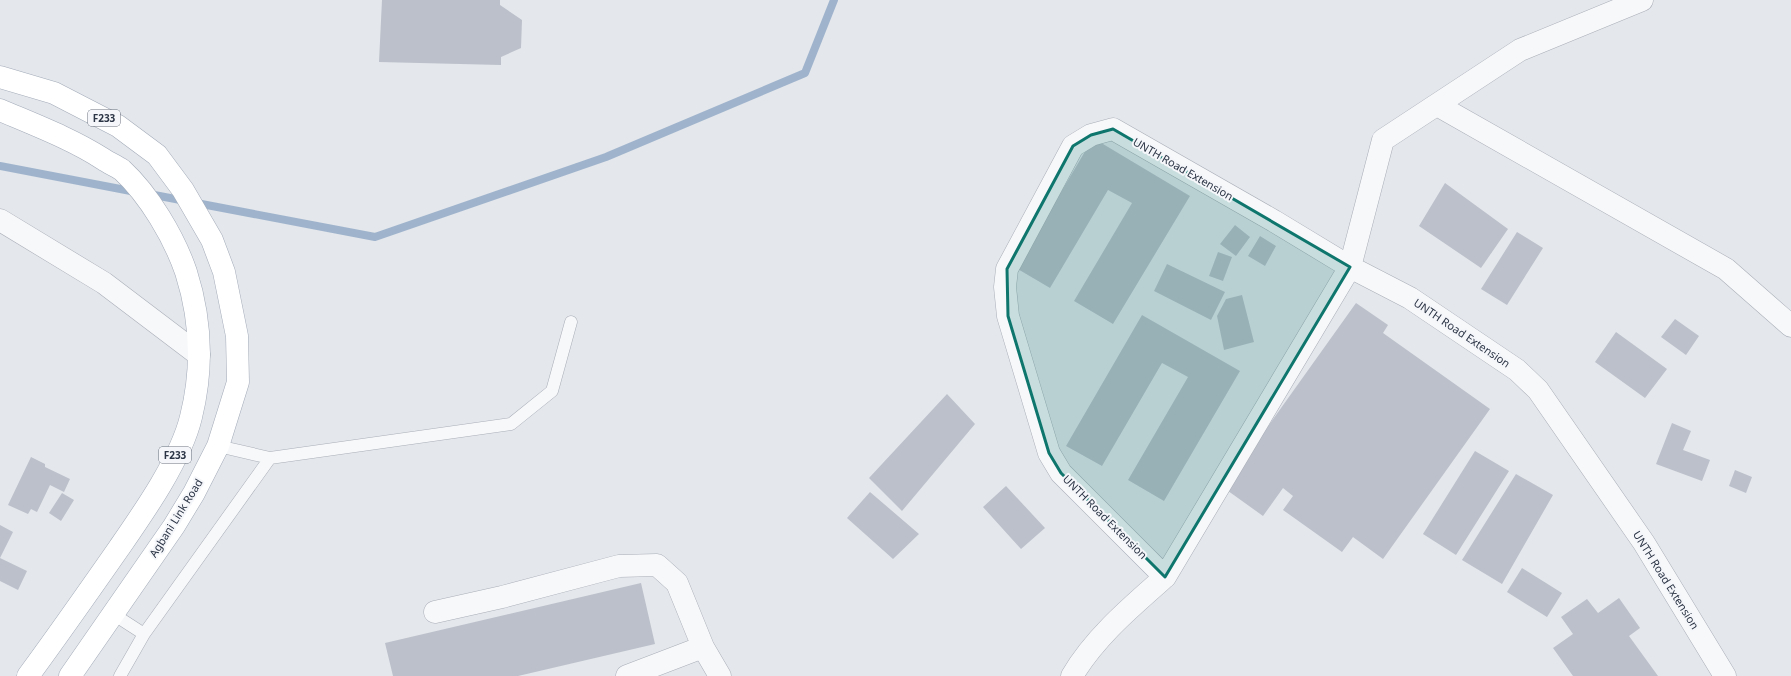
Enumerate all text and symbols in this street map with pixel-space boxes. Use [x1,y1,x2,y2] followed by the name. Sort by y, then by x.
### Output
[88,110,120,126] road number: F233
[1130,134,1236,203] street label: UNTH Road Extension
[1411,295,1513,370] street label: UNTH Road Extension
[159,447,191,463] road number: F233
[1060,471,1151,562] street label: UNTH Road Extension
[145,476,206,560] street label: Agbani Link Road
[1630,528,1703,632] street label: UNTH Road Extension

